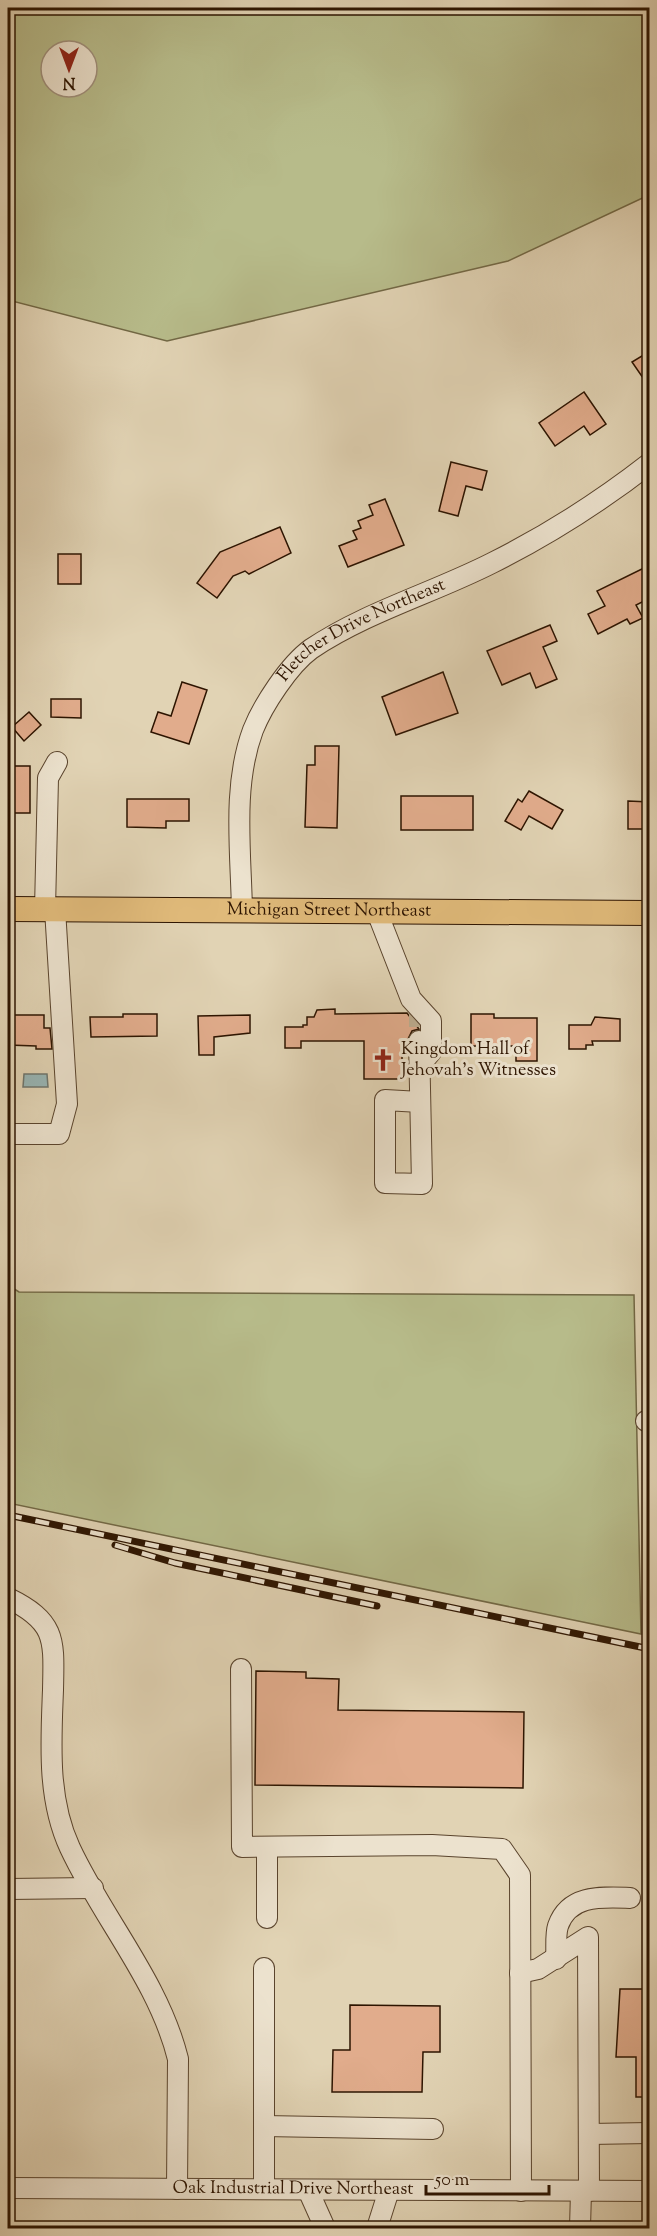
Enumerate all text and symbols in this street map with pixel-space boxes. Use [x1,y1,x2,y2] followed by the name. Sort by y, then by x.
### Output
[39,39,99,99] north arrow
[62,70,75,93] text: N
[272,573,450,688] street label: Fletcher Drive Northeast
[227,897,431,925] street label: Michigan Street Northeast
[400,1037,556,1084] place label: Kingdom Hall of Jehovah’s Witnesses
[370,1047,396,1073] church icon: Kingdom Hall of Jehovah’s Witnesses
[426,2158,549,2196] scale bar
[434,2168,470,2194] text: 50 m
[173,2176,413,2203] street label: Oak Industrial Drive Northeast

